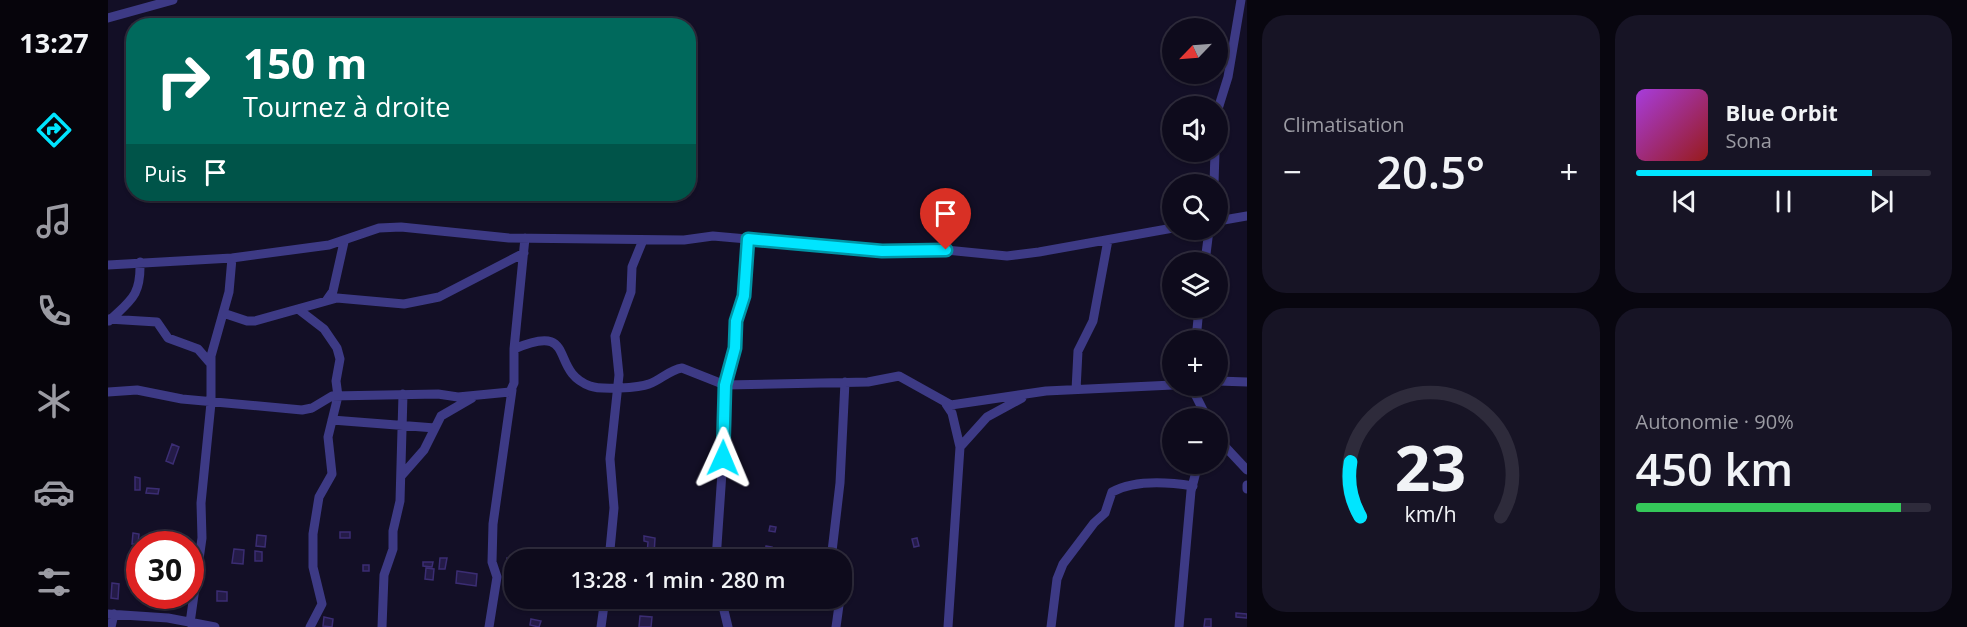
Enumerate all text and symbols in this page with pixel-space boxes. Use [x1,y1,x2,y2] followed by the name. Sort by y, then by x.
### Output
[1162,18,1228,84] north arrow
[1162,18,1228,474] map controls
[19,24,89,61] text: 13:27
[243,34,367,91] text: 150 m
[144,42,222,120] icon: right
[243,88,451,125] text: Tournez à droite
[1162,96,1228,162] button: sound
[1726,97,1838,127] text: Blue Orbit
[33,109,75,151] icon: directions
[1283,111,1405,138] text: Climatisation
[1726,127,1772,154] text: Sona
[1376,141,1485,202] text: 20.5°
[1283,149,1302,194] text: −
[1560,149,1578,194] text: +
[199,156,232,189] icon: arrive
[144,158,187,188] text: Puis
[1162,174,1228,240] button: search
[1668,185,1701,218] icon: previous
[1767,185,1800,218] icon: pause
[1865,185,1898,218] icon: next
[920,188,971,250] pin
[929,197,962,230] icon: arrive
[33,200,75,242] icon: music
[1162,252,1228,318] button: layers
[33,290,75,332] icon: phone
[1162,330,1228,396] button: +
[33,380,75,422] icon: climate
[1162,408,1228,474] button: −
[1636,408,1794,435] text: Autonomie · 90%
[1395,424,1466,509] text: 23
[691,426,755,490] position arrow
[1636,438,1793,499] text: 450 km
[33,471,75,513] icon: car
[1405,499,1457,528] text: km/h
[126,531,204,609] speed limit sign: 30
[33,561,75,603] icon: filters
[570,564,786,594] text: 13:28 · 1 min · 280 m

